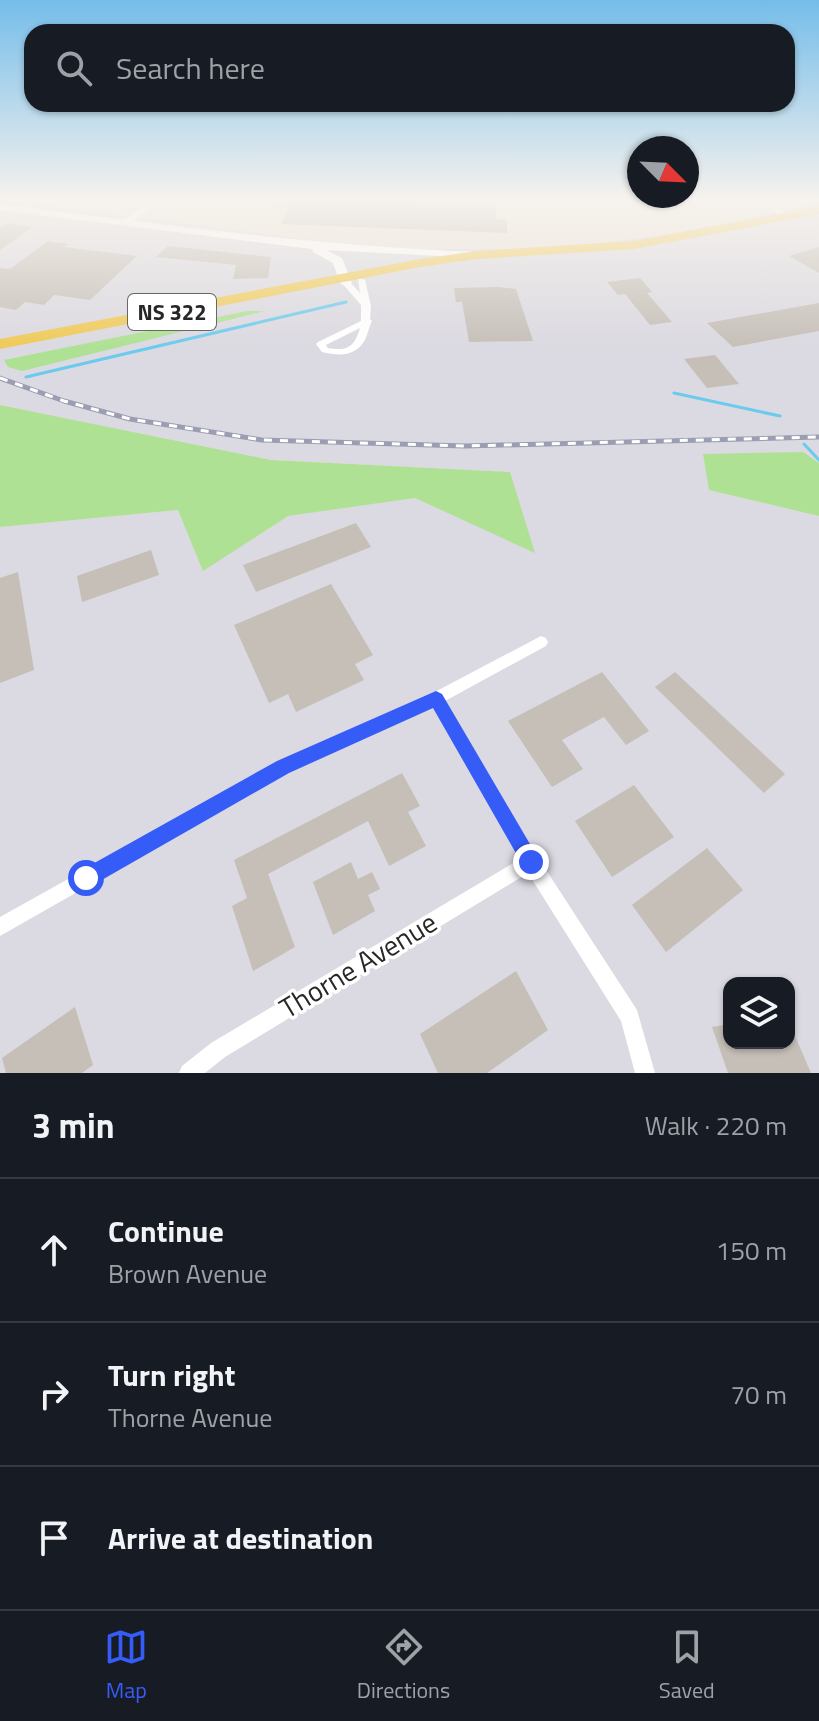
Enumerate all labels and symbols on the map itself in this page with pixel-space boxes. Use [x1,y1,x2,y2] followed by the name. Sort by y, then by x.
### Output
[627,136,699,208] north arrow
[128,294,216,330] road number: NS 322
[513,844,549,880] route end
[68,860,104,896] route start
[271,901,445,1029] street label: Thorne Avenue

